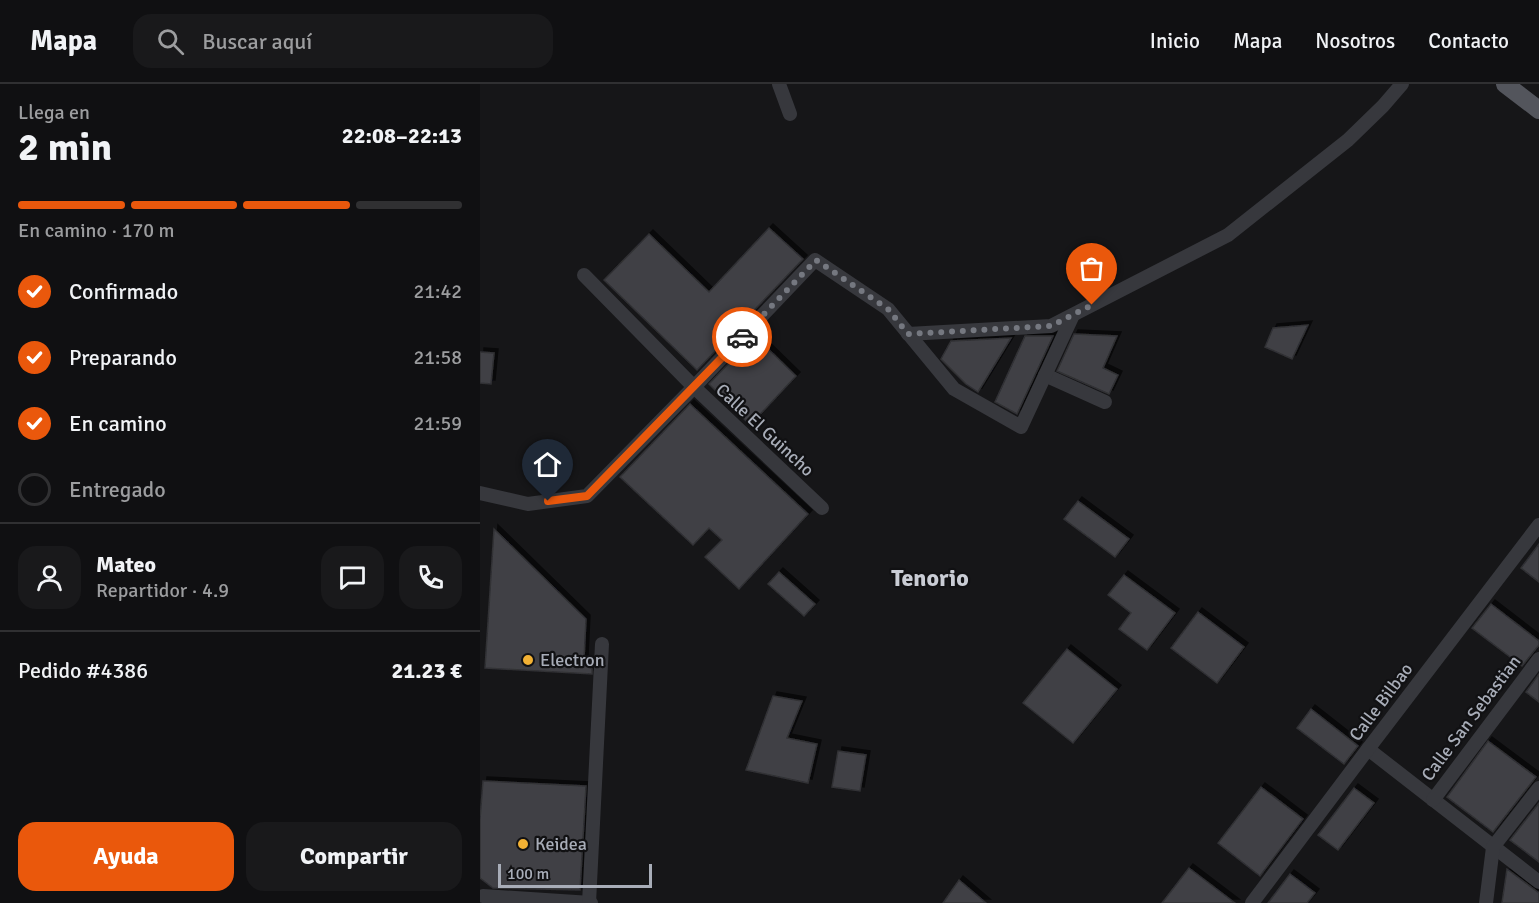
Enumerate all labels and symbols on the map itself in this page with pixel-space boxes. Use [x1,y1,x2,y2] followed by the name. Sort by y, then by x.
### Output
[1066,243,1117,305] pin
[712,307,772,367] courier
[711,379,819,481] street label: Calle El Guincho
[522,439,573,501] pin
[891,563,969,593] district label: Tenorio
[540,649,605,671] place label: Electron
[1417,651,1525,785] street label: Calle San Sebastian
[521,653,535,667] marker: Electron
[1345,659,1417,745] street label: Calle Bilbao
[535,833,587,855] place label: Keidea
[516,837,530,851] marker: Keidea
[498,861,652,888] scale bar

